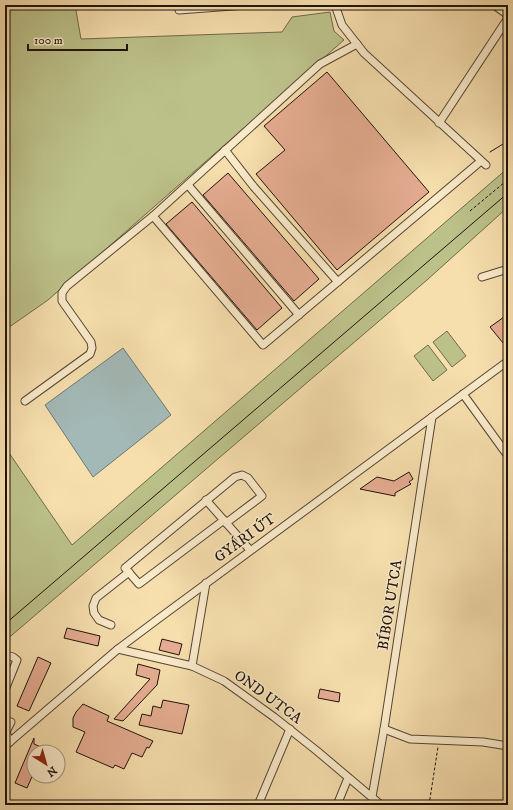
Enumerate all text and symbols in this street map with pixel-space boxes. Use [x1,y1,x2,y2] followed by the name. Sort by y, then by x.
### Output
[28,26,127,52] scale bar
[34,33,63,48] text: 100 m
[210,508,280,567] street label: GYÁRI ÚT
[372,558,407,652] street label: BÍBOR UTCA
[230,666,306,728] street label: OND UTCA
[26,744,66,784] north arrow
[44,763,59,779] text: N

